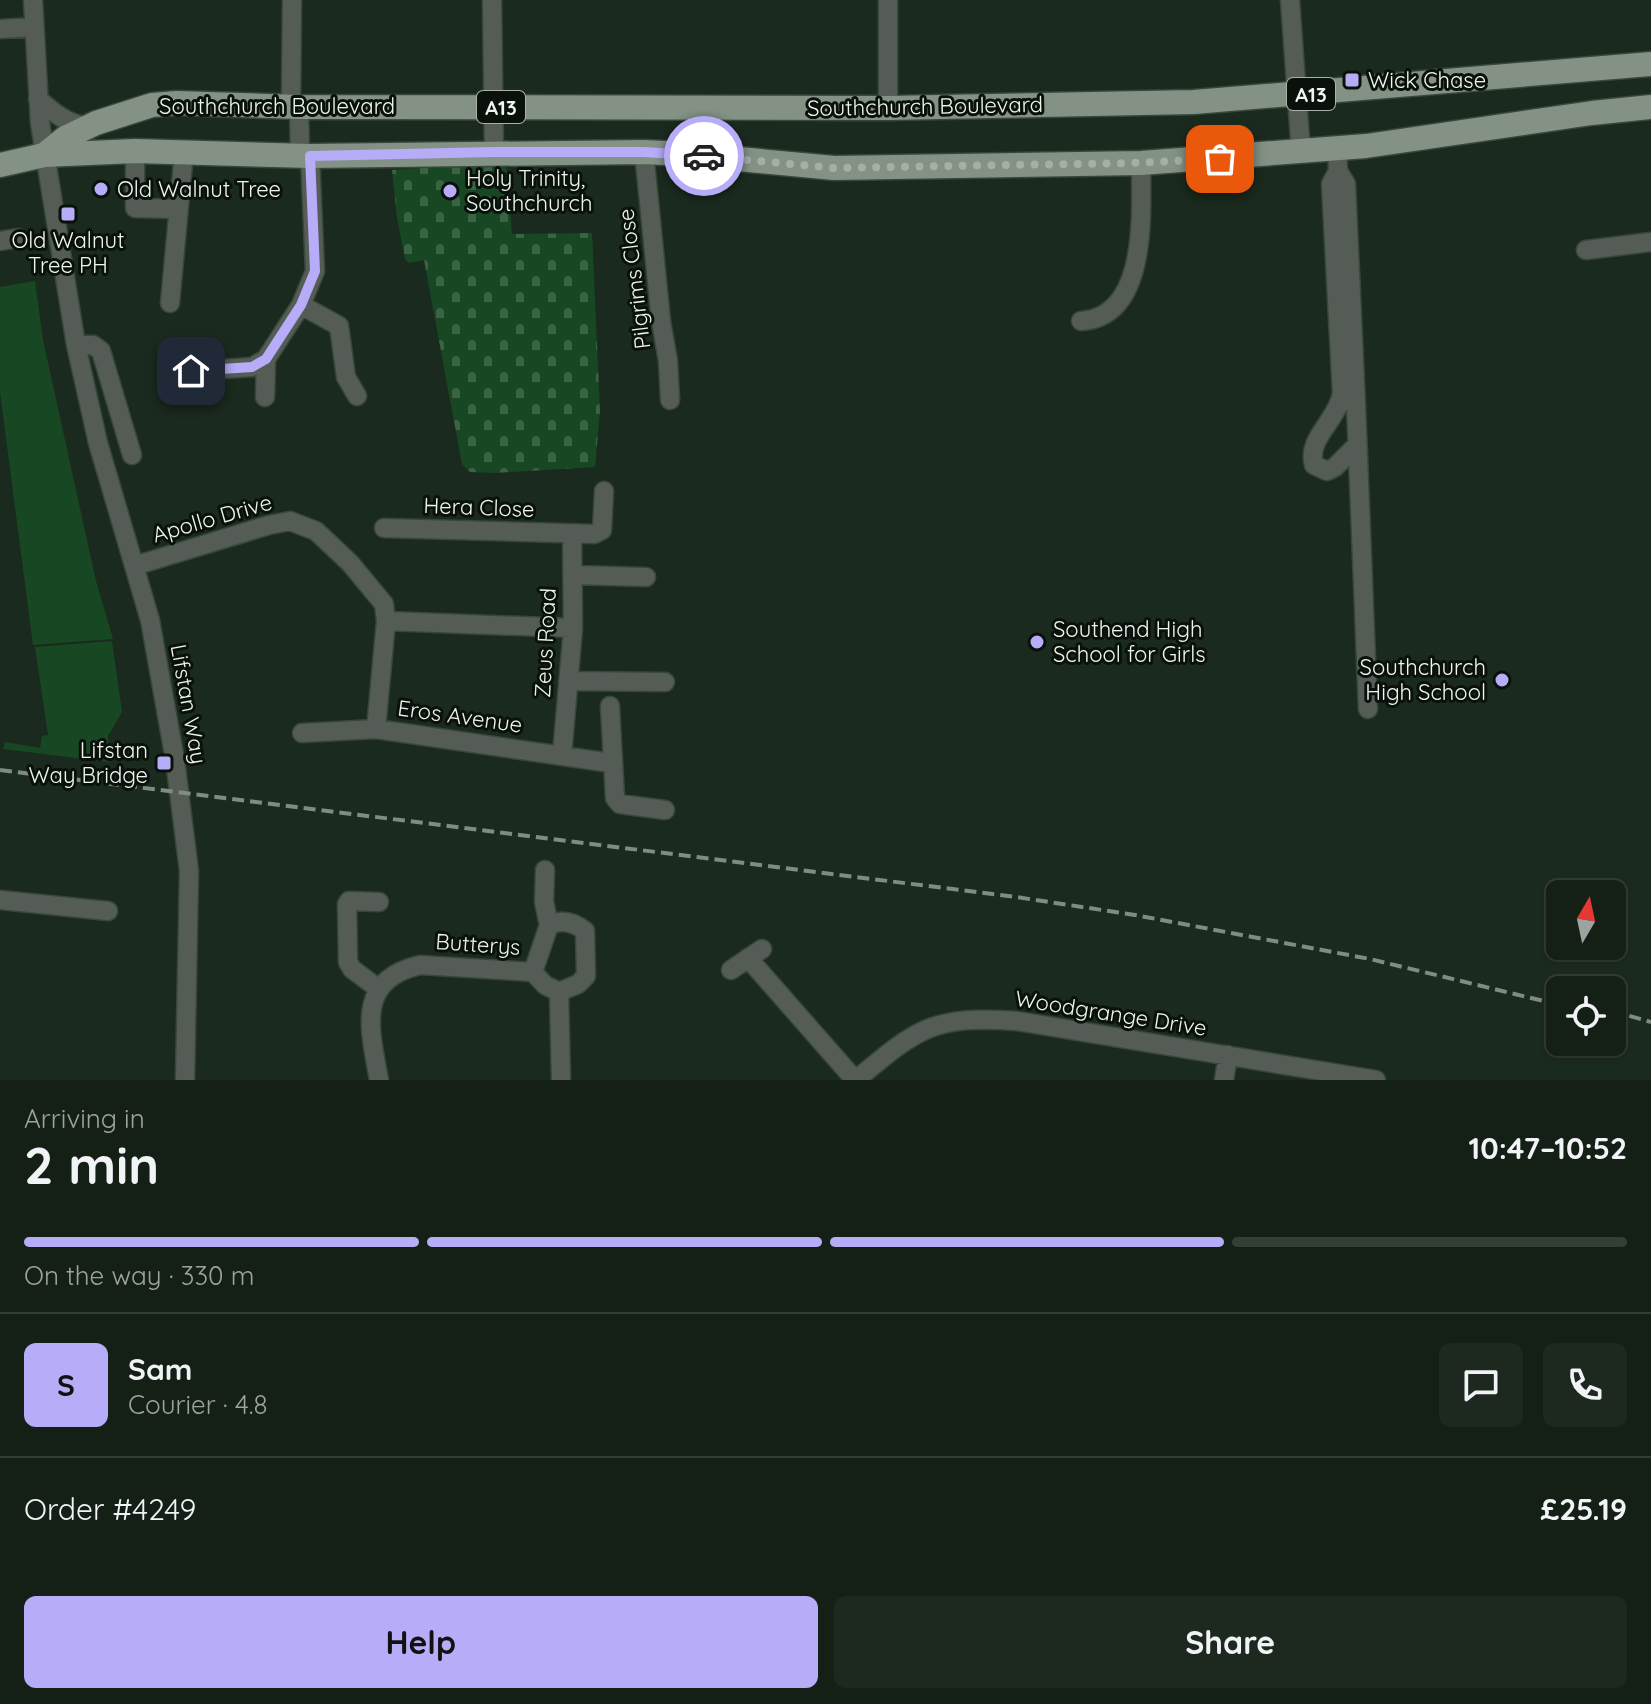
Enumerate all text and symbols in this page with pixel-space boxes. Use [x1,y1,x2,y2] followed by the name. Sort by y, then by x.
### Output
[1368,66,1486,94] place label: Wick Chase
[1343,71,1361,89] marker: Wick Chase
[1287,78,1335,110] road number: A13
[807,90,1043,122] street label: Southchurch Boulevard
[477,91,525,123] road number: A13
[159,92,395,120] street label: Southchurch Boulevard
[664,116,744,196] courier
[1186,125,1254,193] pin
[682,134,726,178] icon: car
[1198,137,1242,181] icon: bag
[466,164,592,217] place label: Holy Trinity, Southchurch
[117,175,281,203] place label: Old Walnut Tree
[92,180,110,198] marker: Old Walnut Tree
[441,182,459,200] marker: Holy Trinity, Southchurch
[59,205,77,223] marker: Old Walnut Tree PH
[612,207,656,351] street label: Pilgrims Close
[11,226,125,279] place label: Old Walnut Tree PH
[157,337,225,405] pin
[169,349,213,393] icon: home
[149,488,275,548] street label: Apollo Drive
[423,491,535,523] street label: Hera Close
[528,587,562,699] street label: Zeus Road
[1053,615,1206,668] place label: Southend High School for Girls
[1028,633,1046,651] marker: Southend High School for Girls
[165,642,213,766] street label: Lifstan Way
[1360,653,1486,706] place label: Southchurch High School
[1493,671,1511,689] marker: Southchurch High School
[396,693,524,739] street label: Eros Avenue
[29,736,148,789] place label: Lifstan Way Bridge
[155,754,173,772] marker: Lifstan Way Bridge
[1546,880,1626,960] north arrow
[1546,880,1626,1056] map controls
[435,927,521,961] street label: Butterys
[1546,976,1626,1056] button: locate
[1013,984,1209,1042] street label: Woodgrange Drive
[24,1102,145,1135] text: Arriving in
[1469,1129,1627,1167] text: 10:47–10:52
[24,1132,159,1197] text: 2 min
[24,1259,254,1292] text: On the way · 330 m
[1439,1343,1523,1427] button: chat
[1543,1343,1627,1427] button: phone
[128,1350,192,1388] text: Sam
[57,1366,75,1404] text: S
[128,1388,267,1421] text: Courier · 4.8
[24,1490,196,1528] text: Order #4249
[1540,1490,1627,1528] text: £25.19
[24,1596,818,1688] button: Help
[834,1596,1627,1688] button: Share

